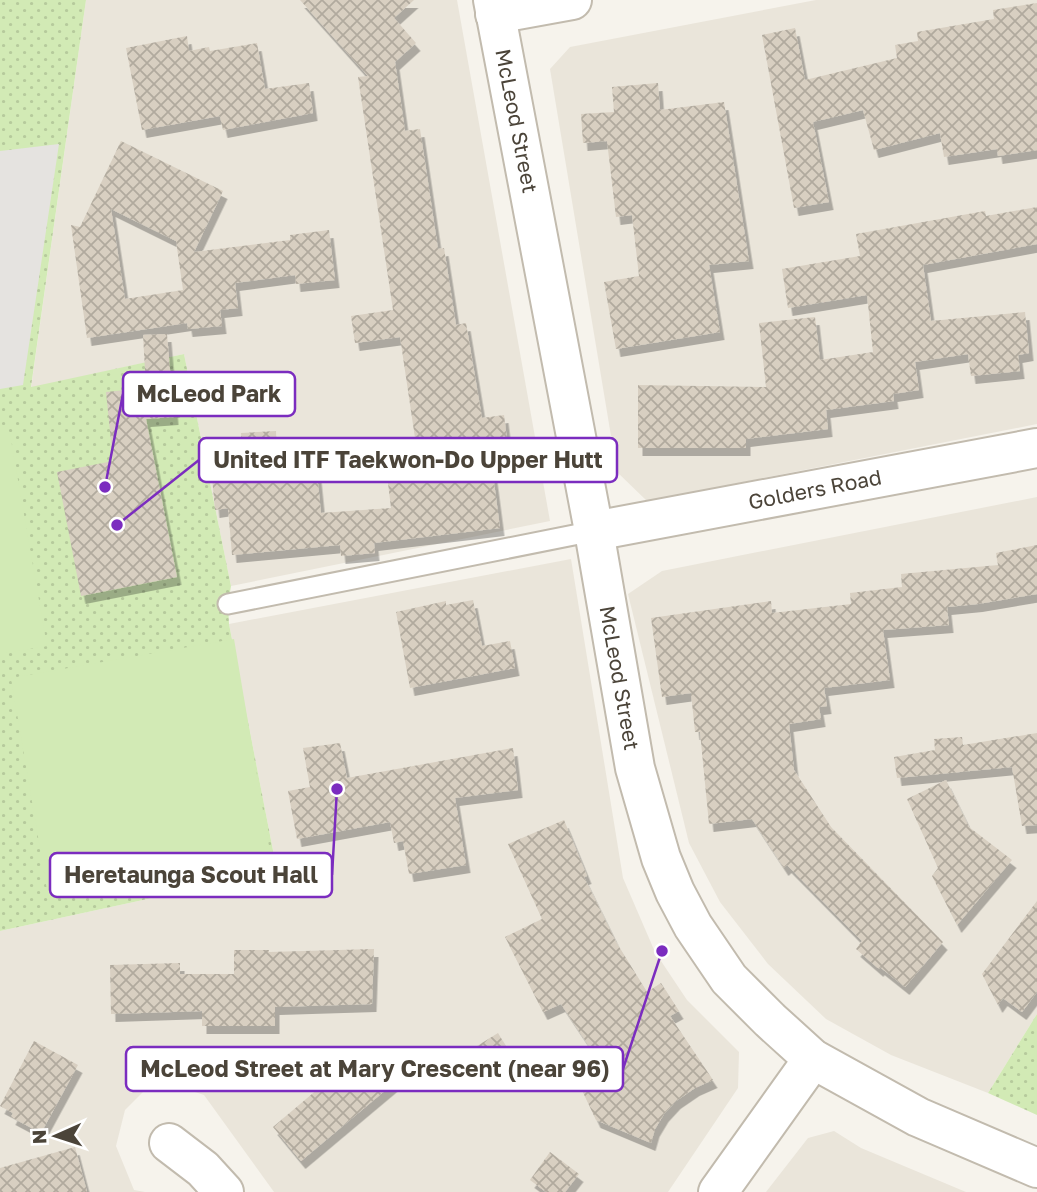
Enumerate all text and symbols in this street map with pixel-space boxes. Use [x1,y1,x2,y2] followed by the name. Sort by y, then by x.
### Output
[490,46,544,195] street label: McLeod Street
[123,372,295,416] callout: McLeod Park
[137,379,282,407] text: McLeod Park
[199,438,617,482] callout: United ITF Taekwon-Do Upper Hutt
[213,445,603,473] text: United ITF Taekwon-Do Upper Hutt
[746,463,884,515] street label: Golders Road
[594,603,645,752] street label: McLeod Street
[50,853,332,897] callout: Heretaunga Scout Hall
[64,860,318,888] text: Heretaunga Scout Hall
[126,1047,623,1091] callout: McLeod Street at Mary Crescent (near 96)
[140,1054,610,1082] text: McLeod Street at Mary Crescent (near 96)
[21,1101,91,1171] north arrow
[27,1129,50,1145] text: N

